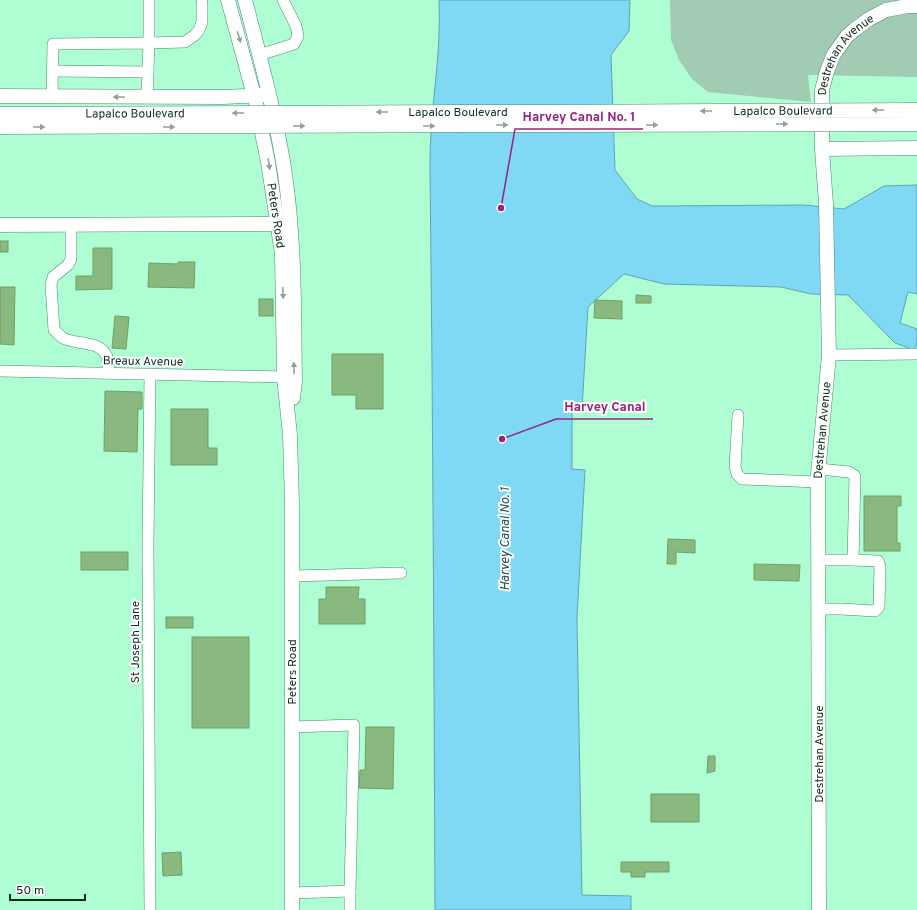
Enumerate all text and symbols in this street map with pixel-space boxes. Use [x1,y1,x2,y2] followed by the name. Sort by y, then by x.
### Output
[815,11,877,95] street label: Destrehan Avenue
[236,32,242,44] one-way arrow
[112,94,125,100] one-way arrow
[733,103,833,120] street label: Lapalco Boulevard
[515,104,643,129] callout: Harvey Canal No. 1
[408,105,508,121] street label: Lapalco Boulevard
[85,106,185,123] street label: Lapalco Boulevard
[872,107,884,114] one-way arrow
[699,108,712,114] one-way arrow
[375,109,388,115] one-way arrow
[231,110,244,116] one-way arrow
[523,110,635,126] text: Harvey Canal No. 1
[776,121,789,127] one-way arrow
[496,122,509,128] one-way arrow
[646,122,659,128] one-way arrow
[163,123,175,130] one-way arrow
[293,123,306,129] one-way arrow
[423,123,436,129] one-way arrow
[33,124,46,130] one-way arrow
[266,158,272,170] one-way arrow
[262,182,288,249] street label: Peters Road
[280,287,286,300] one-way arrow
[103,353,183,371] street label: Breaux Avenue
[291,362,298,374] one-way arrow
[811,381,835,479] street label: Destrehan Avenue
[556,394,653,419] callout: Harvey Canal
[564,400,646,416] text: Harvey Canal
[498,487,514,591] water label: Harvey Canal No. 1
[128,601,144,683] street label: St Joseph Lane
[285,639,301,705] street label: Peters Road
[812,705,828,803] street label: Destrehan Avenue
[10,876,85,902] scale bar
[16,883,44,899] text: 50 m

